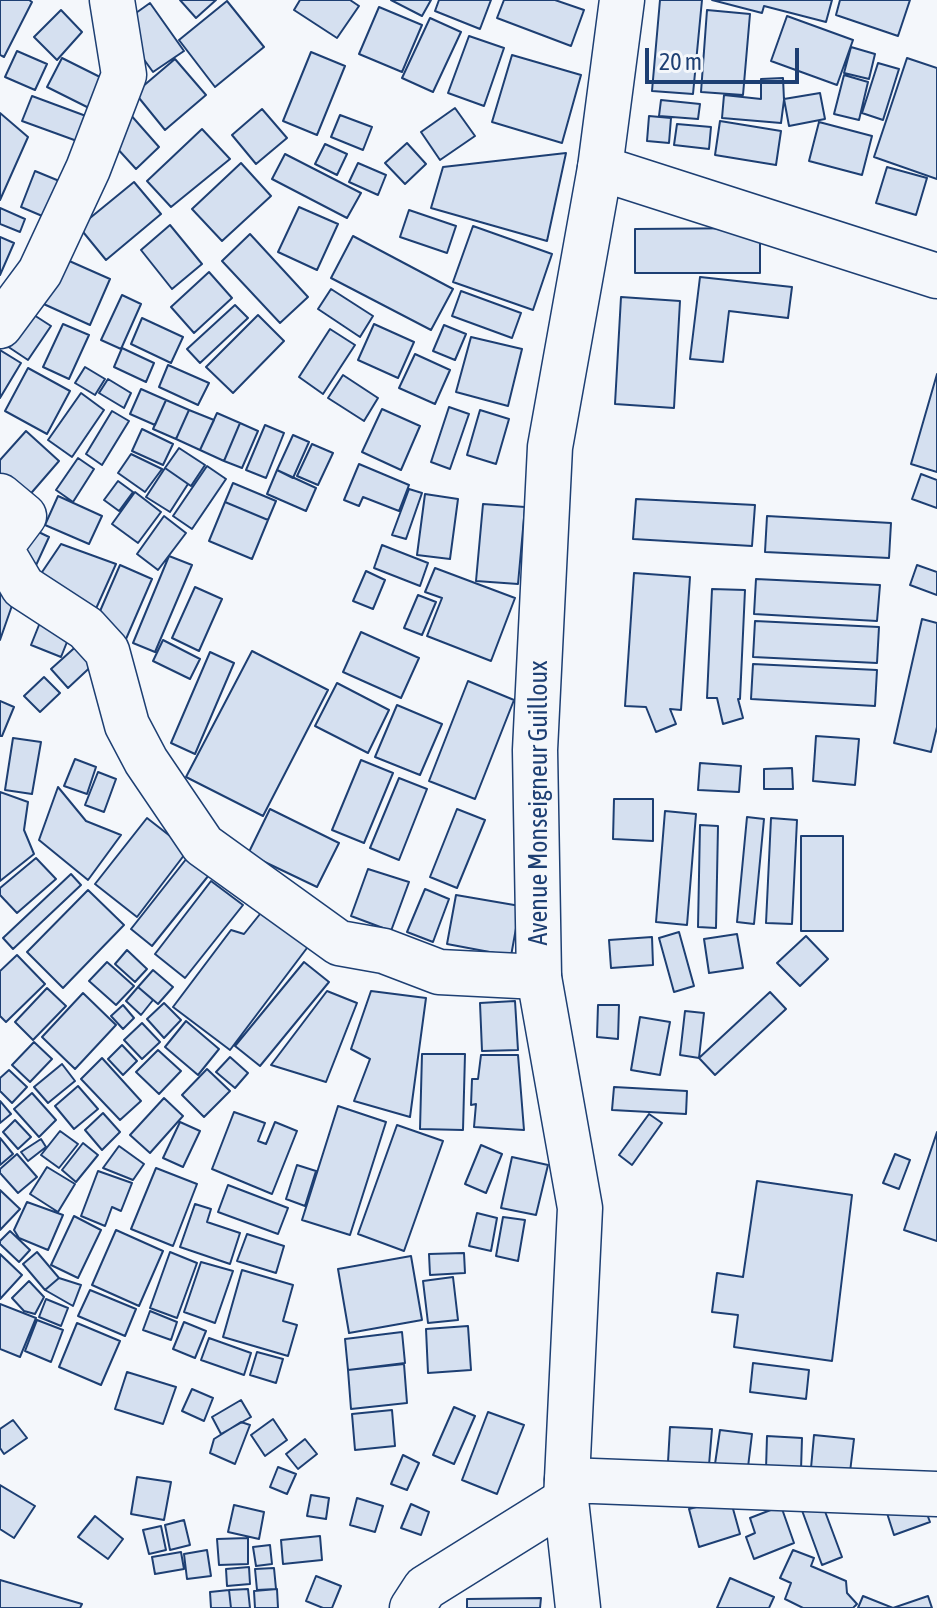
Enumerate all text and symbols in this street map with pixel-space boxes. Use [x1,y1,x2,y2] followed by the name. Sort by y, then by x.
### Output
[649,32,803,82] scale bar
[659,48,702,75] text: 20 m
[523,660,555,946] street label: Avenue Monseigneur Guilloux

